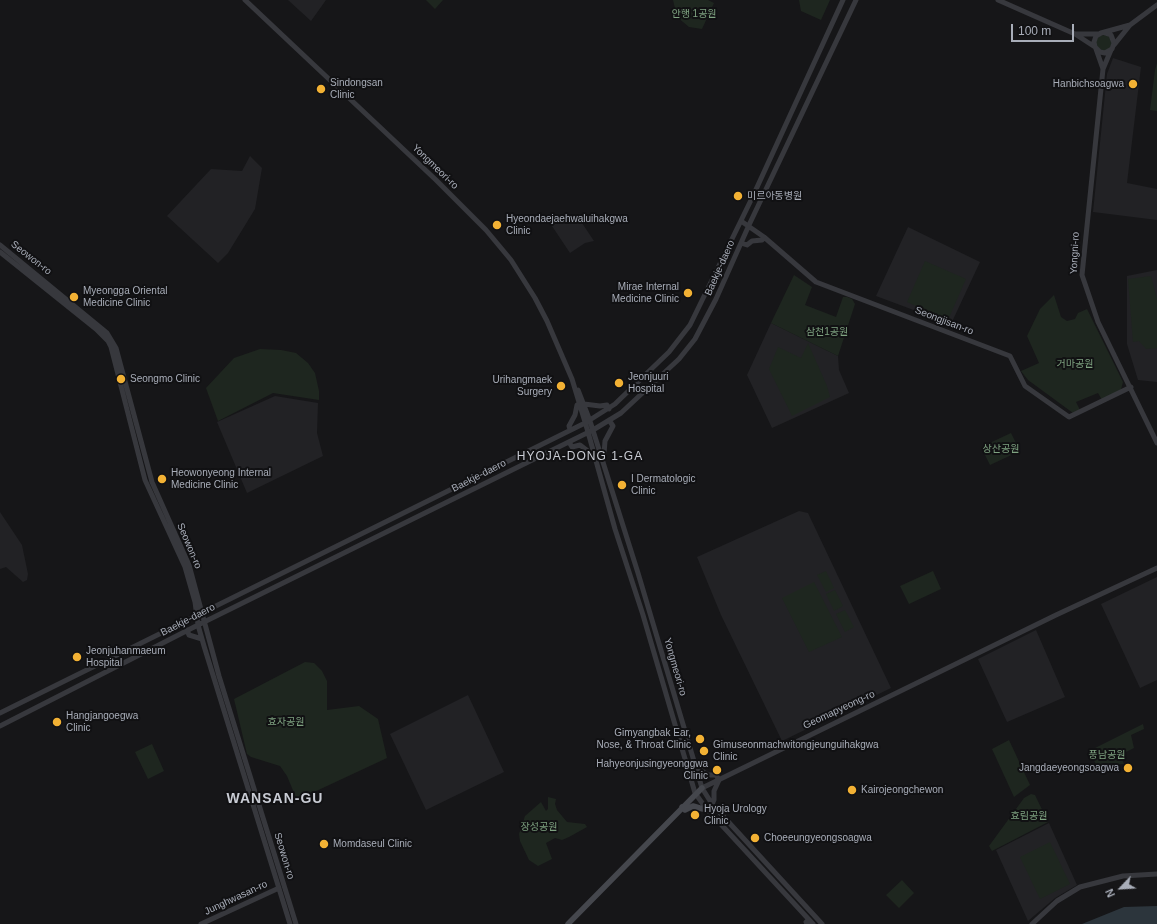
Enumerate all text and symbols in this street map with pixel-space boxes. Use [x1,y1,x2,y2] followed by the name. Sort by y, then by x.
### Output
[671,8,717,20] park label: 안행 1공원
[1013,16,1076,42] scale bar
[1018,24,1051,38] text: 100 m
[330,77,383,100] place label: Sindongsan Clinic
[1053,78,1124,90] place label: Hanbichsoagwa
[1127,78,1139,90] marker: Hanbichsoagwa
[315,83,327,95] marker: Sindongsan Clinic
[409,142,461,192] street label: Yongmeori-ro
[732,190,744,202] marker: 미르아동병원
[747,190,802,202] place label: 미르아동병원
[506,213,628,236] place label: Hyeondaejaehwaluihakgwa Clinic
[491,219,503,231] marker: Hyeondaejaehwaluihakgwa Clinic
[1068,231,1082,275] street label: Yongni-ro
[8,238,54,278] street label: Seowon-ro
[702,238,738,298] street label: Baekje-daero
[612,281,679,304] place label: Mirae Internal Medicine Clinic
[83,285,167,308] place label: Myeongga Oriental Medicine Clinic
[682,287,694,299] marker: Mirae Internal Medicine Clinic
[68,291,80,303] marker: Myeongga Oriental Medicine Clinic
[913,304,975,338] street label: Seongjisan-ro
[806,326,848,338] park label: 삼천1공원
[1057,358,1093,370] park label: 거마공원
[628,371,669,394] place label: Jeonjuuri Hospital
[115,373,127,385] marker: Seongmo Clinic
[130,373,200,385] place label: Seongmo Clinic
[493,374,552,398] place label: Urihangmaek Surgery
[613,377,625,389] marker: Jeonjuuri Hospital
[555,380,567,392] marker: Urihangmaek Surgery
[983,443,1019,455] park label: 상산공원
[517,450,643,464] district label: HYOJA-DONG 1-GA
[450,457,508,495] street label: Baekje-daero
[171,467,271,490] place label: Heowonyeong Internal Medicine Clinic
[156,473,168,485] marker: Heowonyeong Internal Medicine Clinic
[631,473,695,496] place label: I Dermatologic Clinic
[616,479,628,491] marker: I Dermatologic Clinic
[174,521,204,571] street label: Seowon-ro
[159,601,217,639] street label: Baekje-daero
[661,637,689,697] street label: Yongmeori-ro
[86,645,165,668] place label: Jeonjuhanmaeum Hospital
[71,651,83,663] marker: Jeonjuhanmaeum Hospital
[801,688,877,732] street label: Geomapyeong-ro
[66,710,138,734] place label: Hangjangoegwa Clinic
[51,716,63,728] marker: Hangjangoegwa Clinic
[268,716,304,728] park label: 효자공원
[597,727,691,750] place label: Gimyangbak Ear, Nose, & Throat Clinic
[694,733,706,745] marker: Gimyangbak Ear, Nose, & Throat Clinic
[713,739,879,762] place label: Gimuseonmachwitongjeunguihakgwa Clinic
[698,745,710,757] marker: Gimuseonmachwitongjeunguihakgwa Clinic
[1089,749,1125,761] park label: 풍남공원
[596,758,708,782] place label: Hahyeonjusingyeonggwa Clinic
[1019,762,1119,774] place label: Jangdaeyeongsoagwa
[1122,762,1134,774] marker: Jangdaeyeongsoagwa
[711,764,723,776] marker: Hahyeonjusingyeonggwa Clinic
[846,784,858,796] marker: Kairojeongchewon
[861,784,943,796] place label: Kairojeongchewon
[227,791,323,807] district label: WANSAN-GU
[704,803,767,826] place label: Hyoja Urology Clinic
[689,809,701,821] marker: Hyoja Urology Clinic
[1011,810,1047,822] park label: 효림공원
[521,821,557,833] park label: 장성공원
[271,831,297,881] street label: Seowon-ro
[749,832,761,844] marker: Choeeungyeongsoagwa
[764,832,872,844] place label: Choeeungyeongsoagwa
[318,838,330,850] marker: Momdaseul Clinic
[333,838,412,850] place label: Momdaseul Clinic
[1101,868,1141,908] north arrow
[202,878,270,918] street label: Junghwasan-ro
[1103,887,1117,899] text: N

